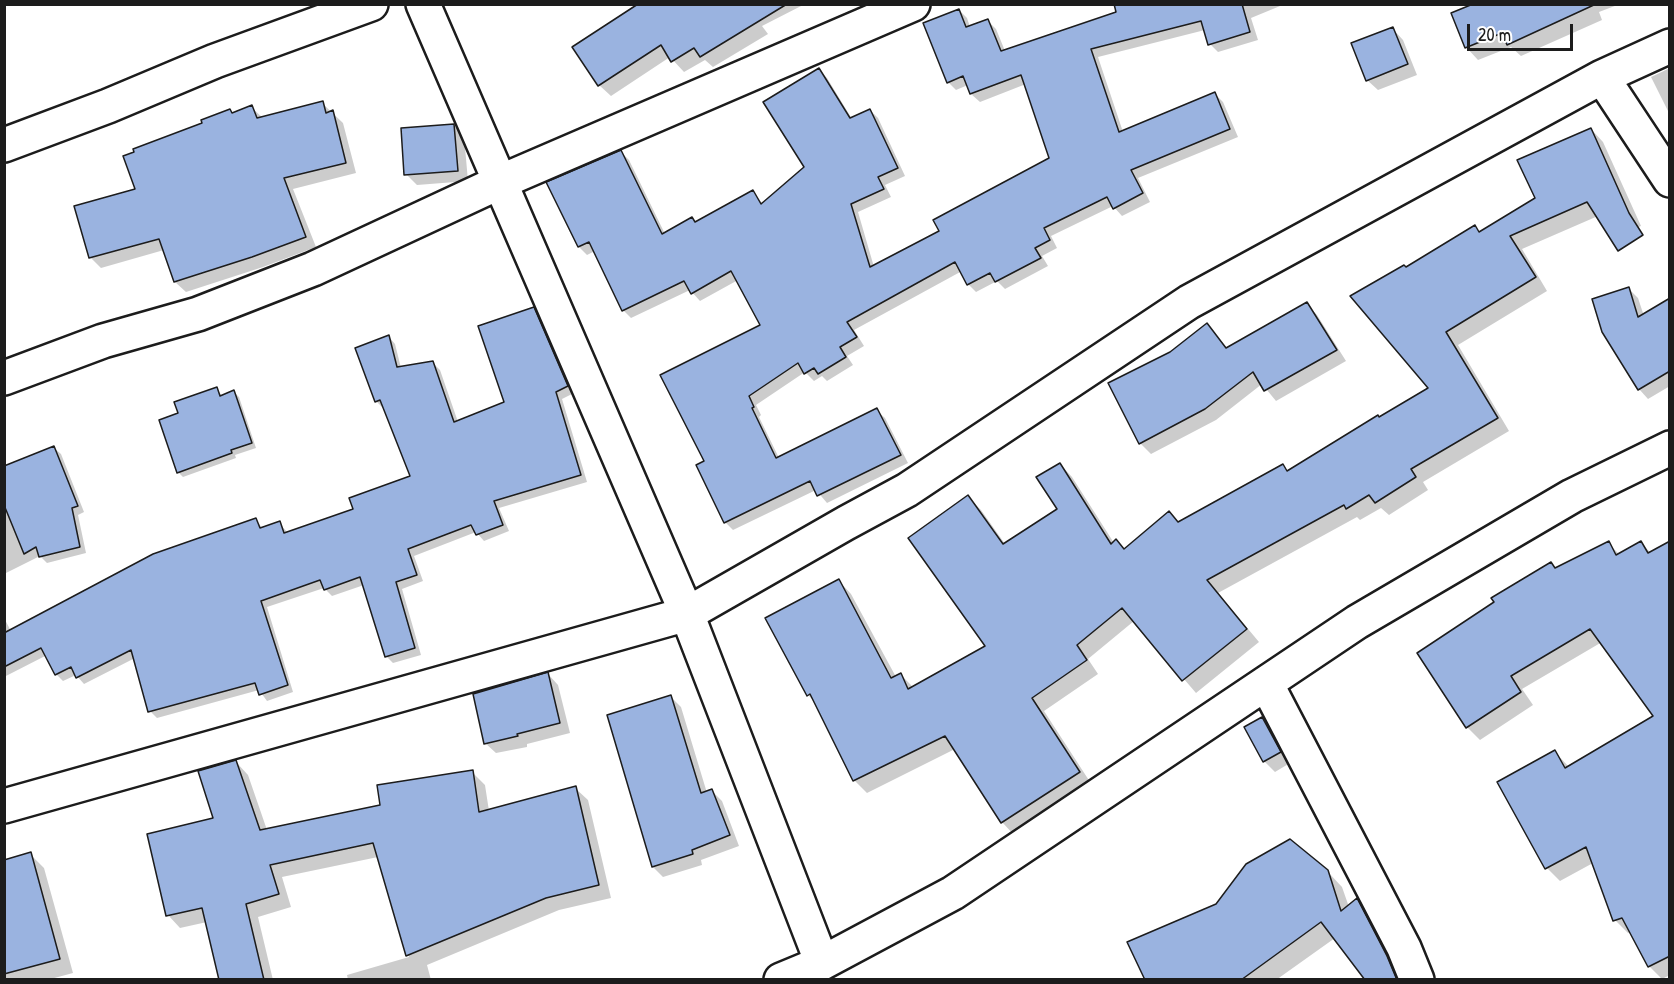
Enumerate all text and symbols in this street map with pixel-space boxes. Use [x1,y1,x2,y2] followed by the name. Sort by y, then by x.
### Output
[1470,12,1576,50] scale bar
[1478,22,1511,47] text: 20 m

